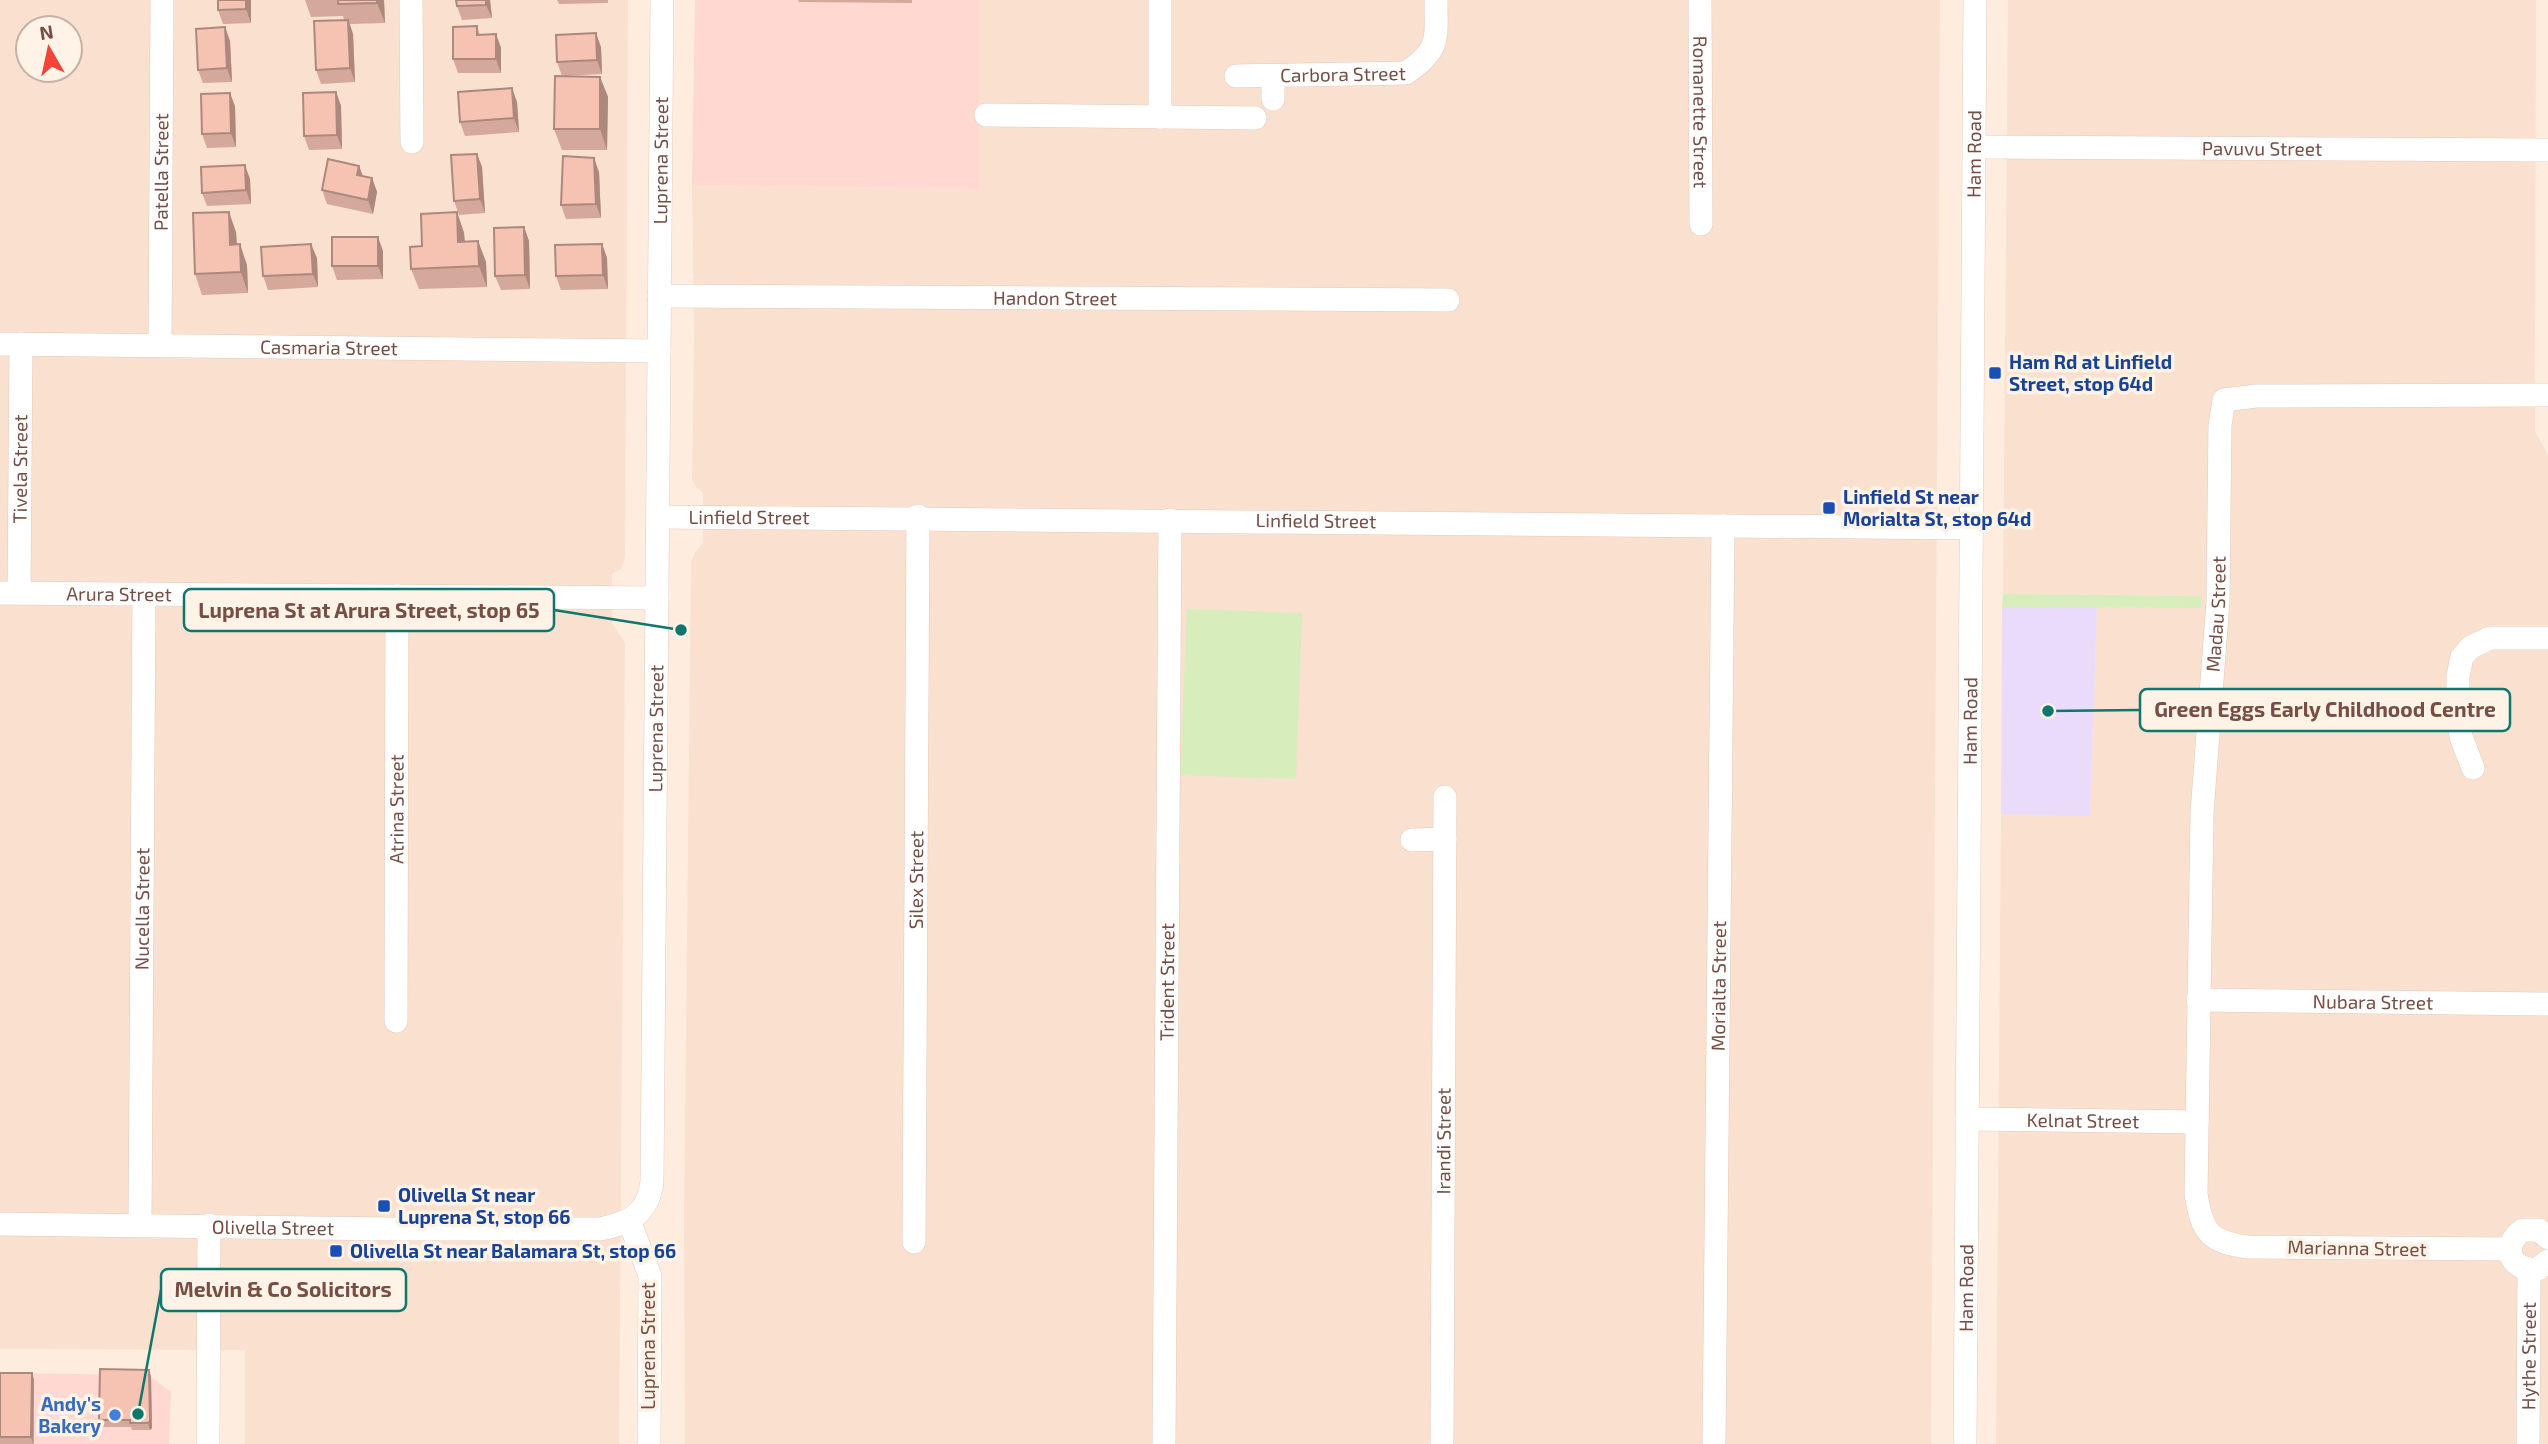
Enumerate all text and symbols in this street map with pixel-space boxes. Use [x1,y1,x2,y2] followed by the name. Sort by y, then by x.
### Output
[14,14,84,84] north arrow
[38,19,55,44] text: N
[1689,36,1713,188] street label: Romanette Street
[1280,61,1406,86] street label: Carbora Street
[648,97,672,225] street label: Luprena Street
[1962,110,1985,198] street label: Ham Road
[149,113,172,231] street label: Patella Street
[2202,136,2322,160] street label: Pavuvu Street
[993,286,1117,309] street label: Handon Street
[260,335,398,359] street label: Casmaria Street
[2009,350,2172,395] place label: Ham Rd at Linfield Street, stop 64d
[1987,365,2003,381] marker: Ham Rd at Linfield Street, stop 64d
[8,414,31,524] street label: Tivela Street
[1843,485,2031,530] place label: Linfield St near Morialta St, stop 64d
[1821,500,1837,516] marker: Linfield St near Morialta St, stop 64d
[689,505,809,528] street label: Linfield Street
[1255,508,1377,532] street label: Linfield Street
[2201,556,2230,673] street label: Madau Street
[66,582,172,605] street label: Arura Street
[184,589,554,631] callout: Luprena St at Arura Street, stop 65
[198,597,540,622] text: Luprena St at Arura Street, stop 65
[643,665,667,793] street label: Luprena Street
[1958,677,1981,765] street label: Ham Road
[2140,689,2510,731] callout: Green Eggs Early Childhood Centre
[2154,696,2496,722] text: Green Eggs Early Childhood Centre
[384,754,408,864] street label: Atrina Street
[904,831,927,929] street label: Silex Street
[130,848,153,970] street label: Nucella Street
[1706,921,1730,1051] street label: Morialta Street
[1155,923,1178,1041] street label: Trident Street
[2313,989,2433,1014] street label: Nubara Street
[1431,1088,1455,1194] street label: Irandi Street
[2027,1108,2139,1132] street label: Kelnat Street
[398,1183,570,1228] place label: Olivella St near Luprena St, stop 66
[376,1198,392,1214] marker: Olivella St near Luprena St, stop 66
[212,1215,334,1239] street label: Olivella Street
[2287,1235,2427,1260] street label: Marianna Street
[350,1239,676,1262] place label: Olivella St near Balamara St, stop 66
[328,1243,344,1259] marker: Olivella St near Balamara St, stop 66
[1954,1244,1977,1332] street label: Ham Road
[161,1269,406,1311] callout: Melvin & Co Solicitors
[174,1276,392,1301] text: Melvin & Co Solicitors
[636,1282,659,1410] street label: Luprena Street
[2516,1302,2540,1410] street label: Hythe Street
[38,1392,101,1438] place label: Andy's Bakery
[107,1407,123,1423] marker: Andy's Bakery

